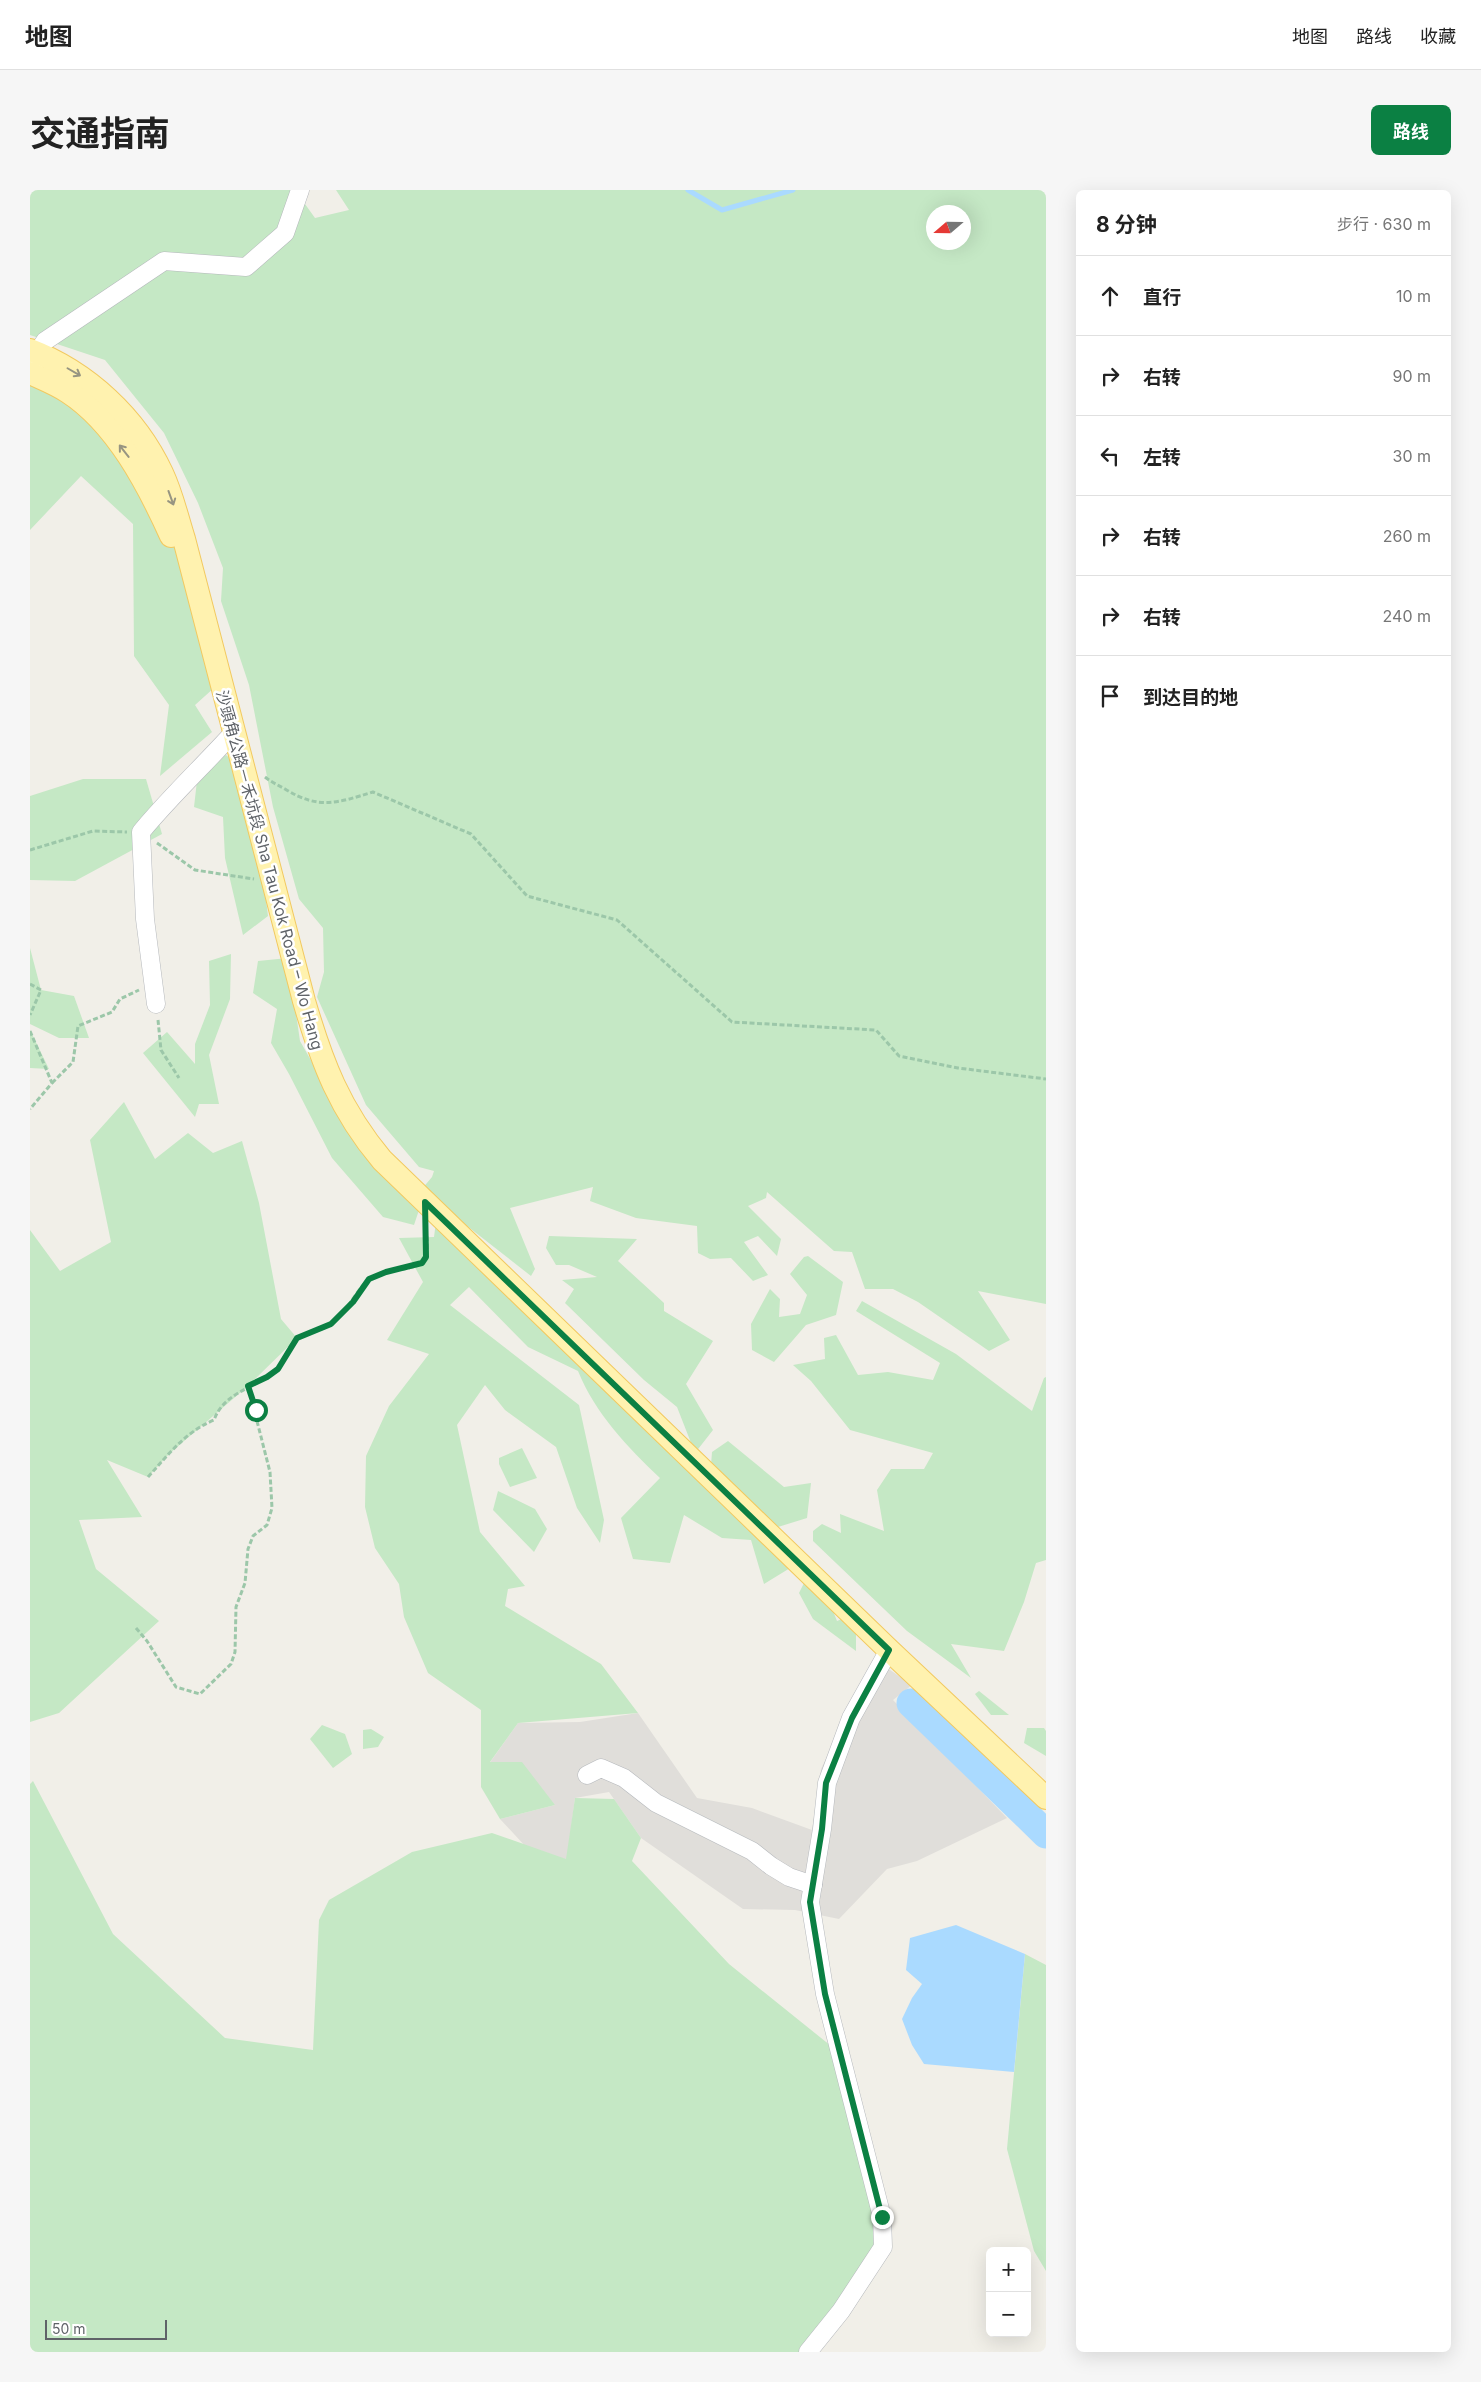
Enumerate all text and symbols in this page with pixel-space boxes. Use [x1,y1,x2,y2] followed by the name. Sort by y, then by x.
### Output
[25,22,73,51] text: 地图
[1292,26,1328,47] text: 地图
[1356,26,1392,47] text: 路线
[1420,26,1456,47] text: 收藏
[1371,105,1451,155] button: 路线
[30,112,170,154] text: 交通指南
[926,205,971,250] north arrow
[1096,212,1157,237] text: 8 分钟
[1337,214,1431,234] text: 步行 · 630 m
[1096,282,1124,310] icon: ahead
[1143,286,1181,309] text: 直行
[1396,286,1431,306] text: 10 m
[1096,362,1124,390] icon: right
[1143,366,1181,389] text: 右转
[1392,366,1431,386] text: 90 m
[66,367,80,377] one-way arrow
[1096,442,1124,470] icon: left
[119,444,129,458] one-way arrow
[1143,446,1181,469] text: 左转
[1393,446,1431,466] text: 30 m
[167,489,177,505] one-way arrow
[1096,522,1124,550] icon: right
[1143,526,1181,549] text: 右转
[1383,526,1431,546] text: 260 m
[1096,602,1124,630] icon: right
[1143,606,1181,629] text: 右转
[1383,606,1431,626] text: 240 m
[1096,682,1124,710] icon: arrive
[1143,686,1238,709] text: 到达目的地
[212,688,328,1052] street label: 沙頭角公路－禾坑段 Sha Tau Kok Road – Wo Hang
[245,1399,268,1422] route start
[871,2206,894,2229] route end
[986,2247,1031,2337] map controls
[986,2247,1031,2292] button: +
[986,2292,1031,2337] button: −
[45,2317,168,2340] scale bar
[52,2320,86,2337] text: 50 m

